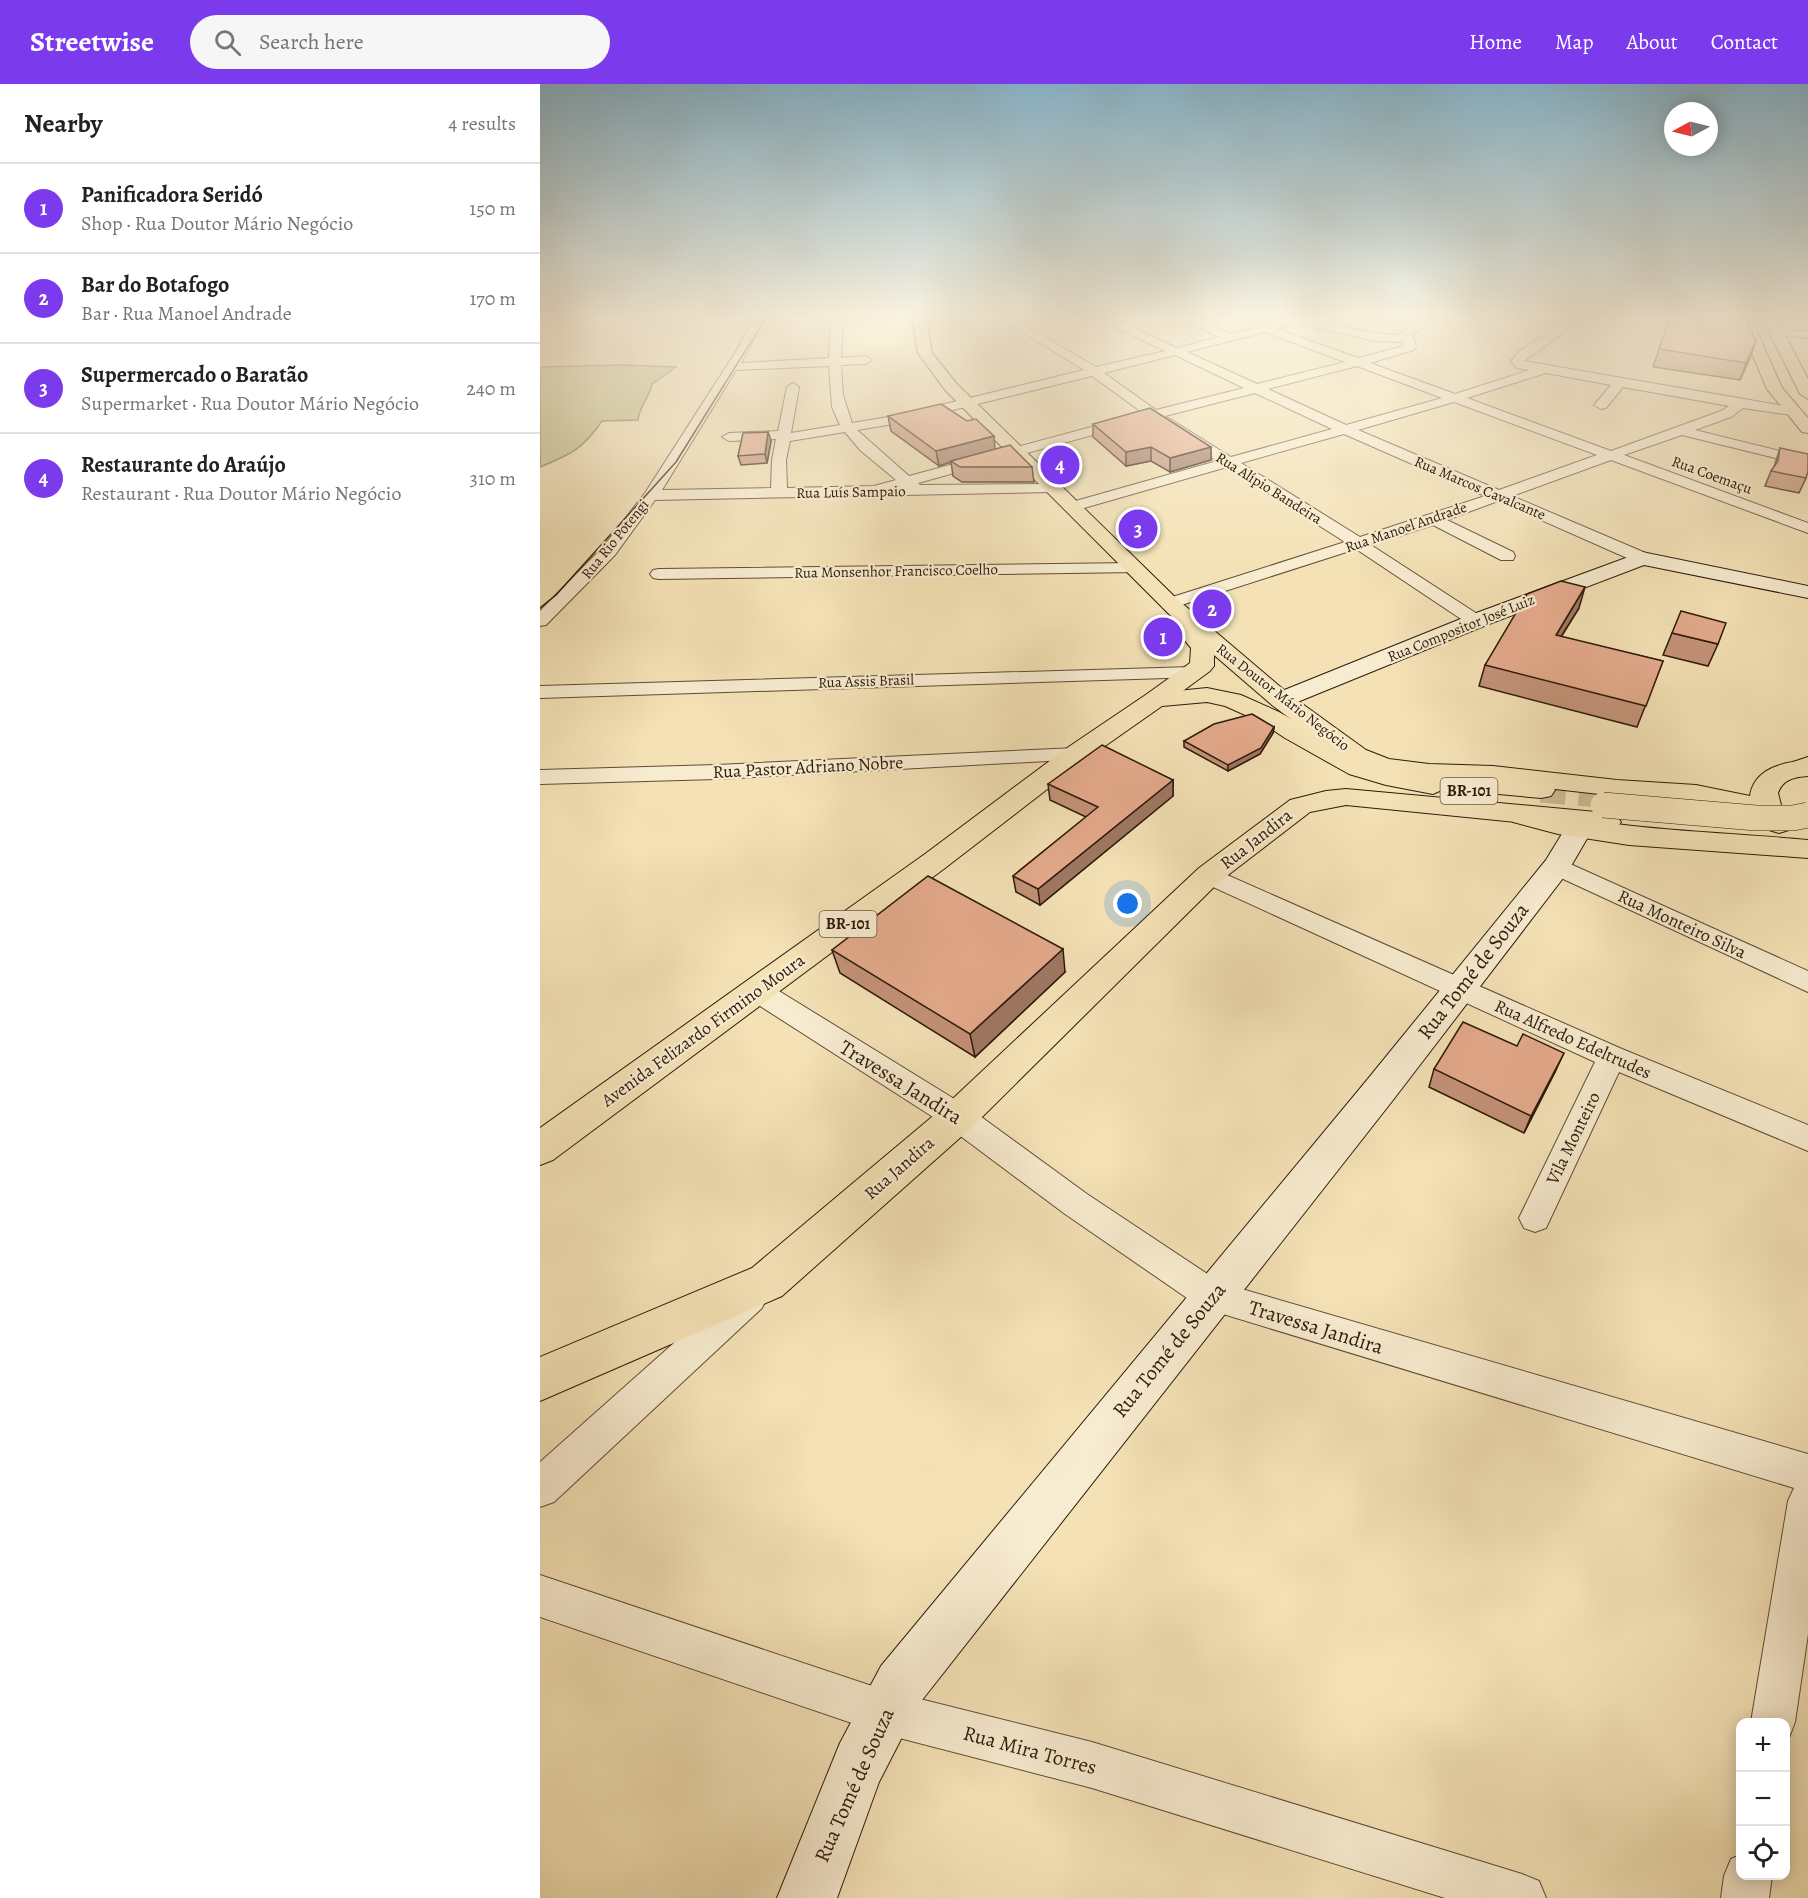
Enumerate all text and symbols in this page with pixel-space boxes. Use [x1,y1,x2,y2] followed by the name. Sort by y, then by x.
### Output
[190,15,610,69] search box
[30,23,154,61] text: Streetwise
[211,26,244,59] icon: search
[259,27,364,57] text: Search here
[1469,28,1522,56] text: Home
[1555,28,1593,56] text: Map
[1626,28,1678,56] text: About
[1711,28,1778,56] text: Contact
[1664,102,1718,156] north arrow
[24,106,103,141] text: Nearby
[448,110,516,137] text: 4 results
[81,180,263,210] text: Panificadora Seridó
[40,195,47,222] text: 1
[469,195,516,222] text: 150 m
[81,210,353,237] text: Shop · Rua Doutor Mário Negócio
[81,270,229,300] text: Bar do Botafogo
[39,285,48,312] text: 2
[470,285,516,312] text: 170 m
[81,300,292,327] text: Bar · Rua Manoel Andrade
[81,360,308,390] text: Supermercado o Baratão
[39,375,48,402] text: 3
[466,375,516,402] text: 240 m
[81,390,419,417] text: Supermarket · Rua Doutor Mário Negócio
[1040,442,1080,488] pin: 4
[1212,447,1326,529] street label: Rua Alípio Bandeira
[81,450,286,480] text: Restaurante do Araújo
[1411,451,1549,525] street label: Rua Marcos Cavalcante
[1669,451,1756,499] street label: Rua Coemaçu
[39,465,48,492] text: 4
[470,465,516,492] text: 310 m
[81,480,401,507] text: Restaurant · Rua Doutor Mário Negócio
[796,481,906,503] street label: Rua Luís Sampaio
[577,495,653,583] street label: Rua Rio Potengi
[1342,497,1470,557] street label: Rua Manoel Andrade
[1118,506,1158,552] pin: 3
[794,559,998,583] street label: Rua Monsenhor Francisco Coelho
[1192,586,1232,632] pin: 2
[1384,589,1538,667] street label: Rua Compositor José Luiz
[1144,614,1182,660] pin: 1
[1212,639,1354,755] street label: Rua Doutor Mário Negócio
[818,669,915,693] street label: Rua Assis Brasil
[712,750,904,784] street label: Rua Pastor Adriano Nobre
[1440,778,1498,804] road number: BR-101
[1215,803,1298,875] street label: Rua Jandira
[1614,884,1751,965] street label: Rua Monteiro Silva
[1113,889,1142,918] your location
[1411,897,1535,1045] street label: Rua Tomé de Souza
[820,911,876,937] road number: BR-101
[596,948,810,1113] street label: Avenida Felizardo Firmino Moura
[1491,994,1655,1084] street label: Rua Alfredo Edeltrudes
[834,1033,968,1131] street label: Travessa Jandira
[1540,1088,1606,1189] street label: Vila Monteiro
[859,1130,940,1205] street label: Rua Jandira
[1106,1277,1232,1423] street label: Rua Tomé de Souza
[1245,1293,1387,1361] street label: Travessa Jandira
[807,1703,901,1867] street label: Rua Tomé de Souza
[1736,1718,1790,1880] map controls
[1736,1718,1790,1772] button: +
[960,1719,1100,1781] street label: Rua Mira Torres
[1736,1772,1790,1826] button: −
[1736,1826,1790,1880] button: locate

